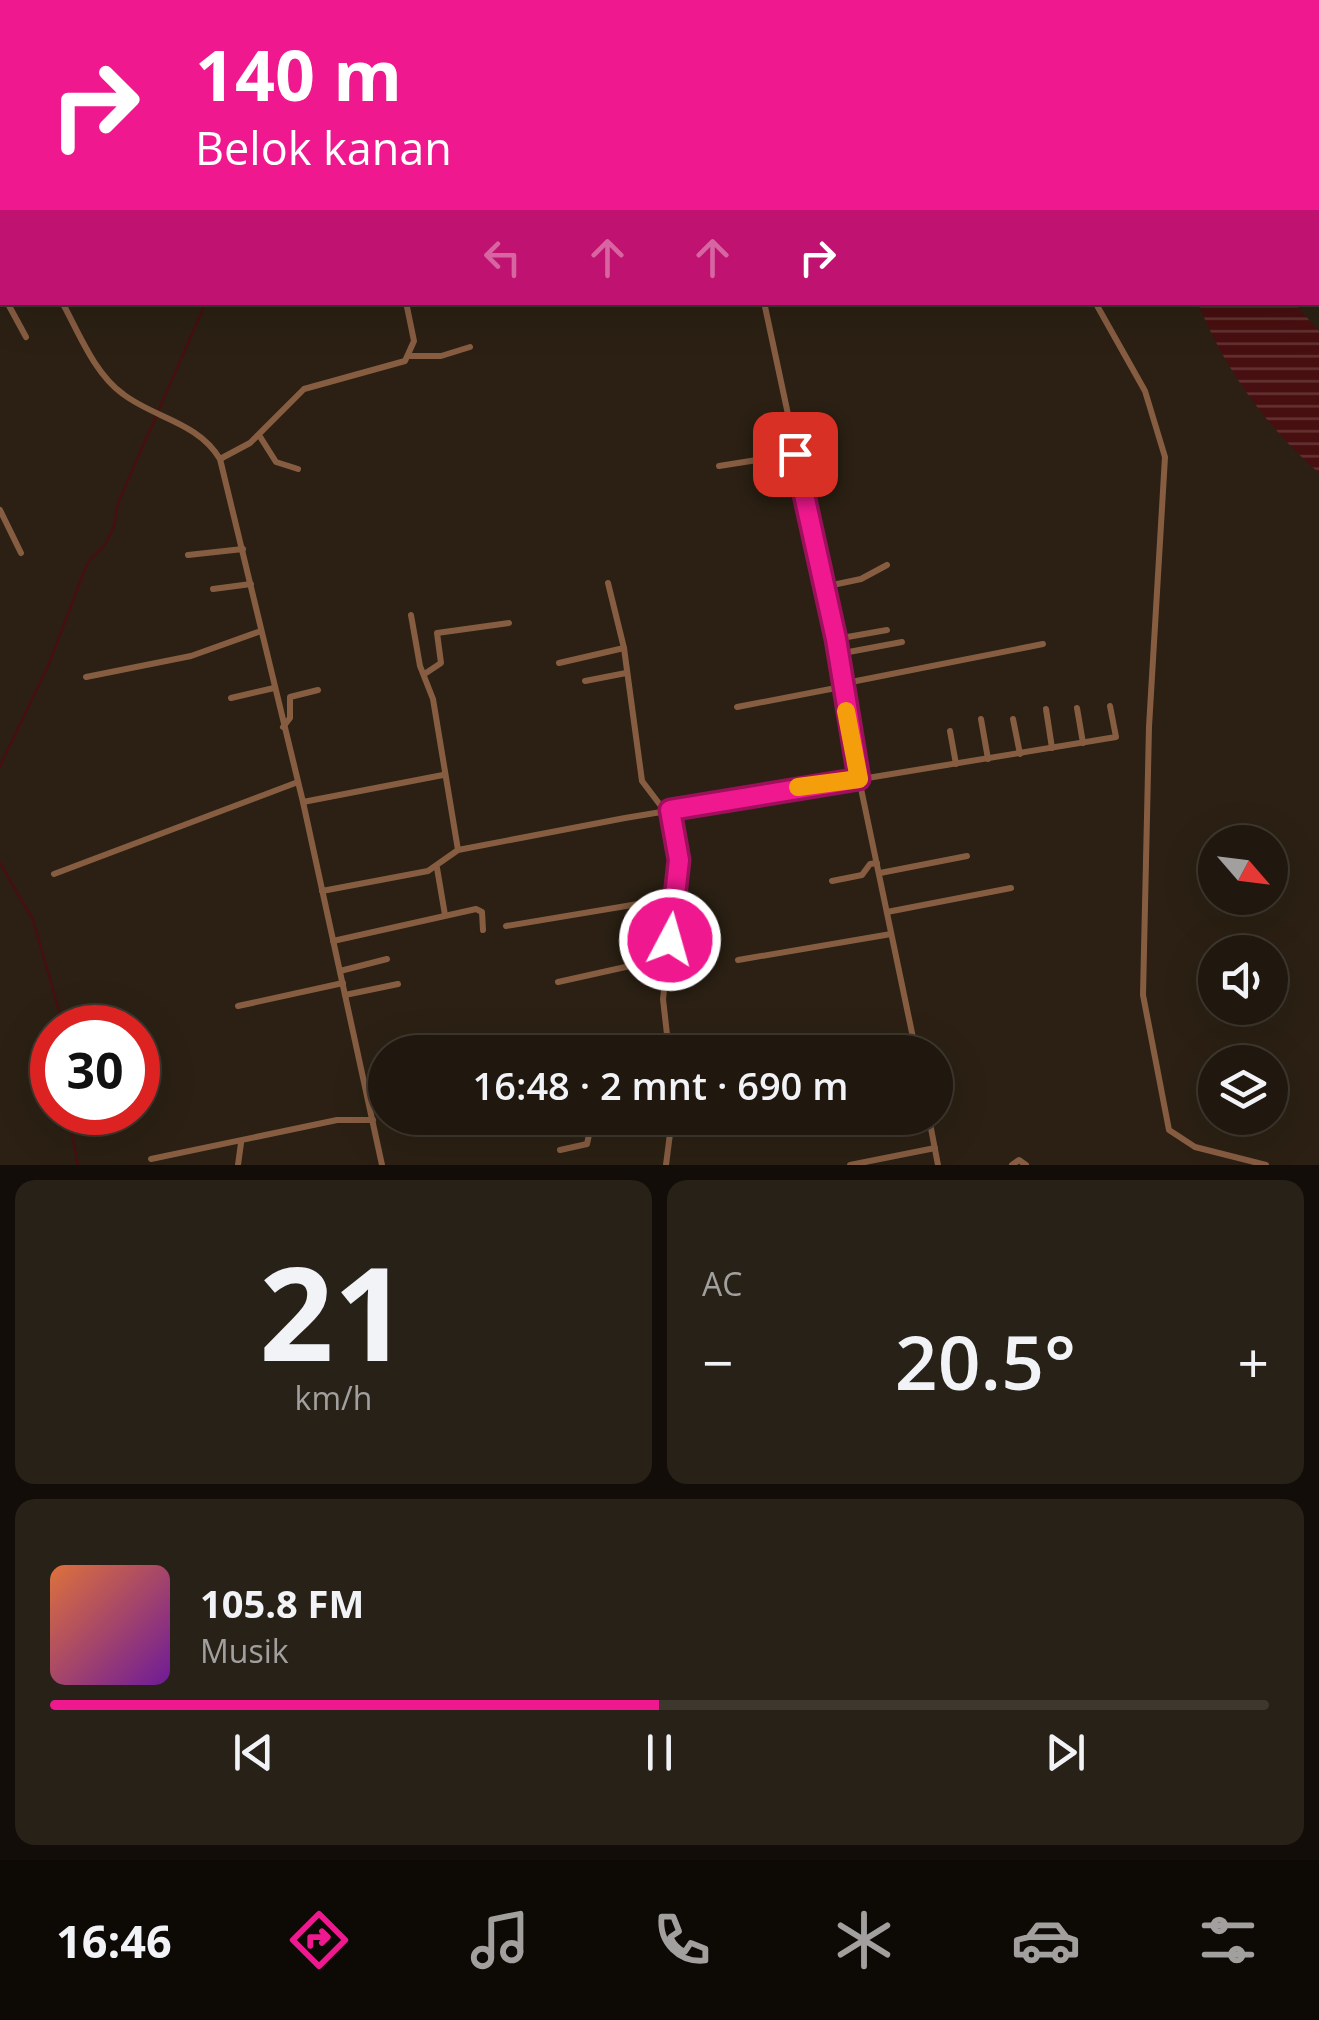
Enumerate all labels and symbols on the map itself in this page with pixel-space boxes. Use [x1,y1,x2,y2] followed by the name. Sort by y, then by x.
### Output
[753,412,838,497] pin
[1198,825,1288,915] north arrow
[618,888,722,992] position arrow
[30,1005,160,1135] speed limit sign: 30

